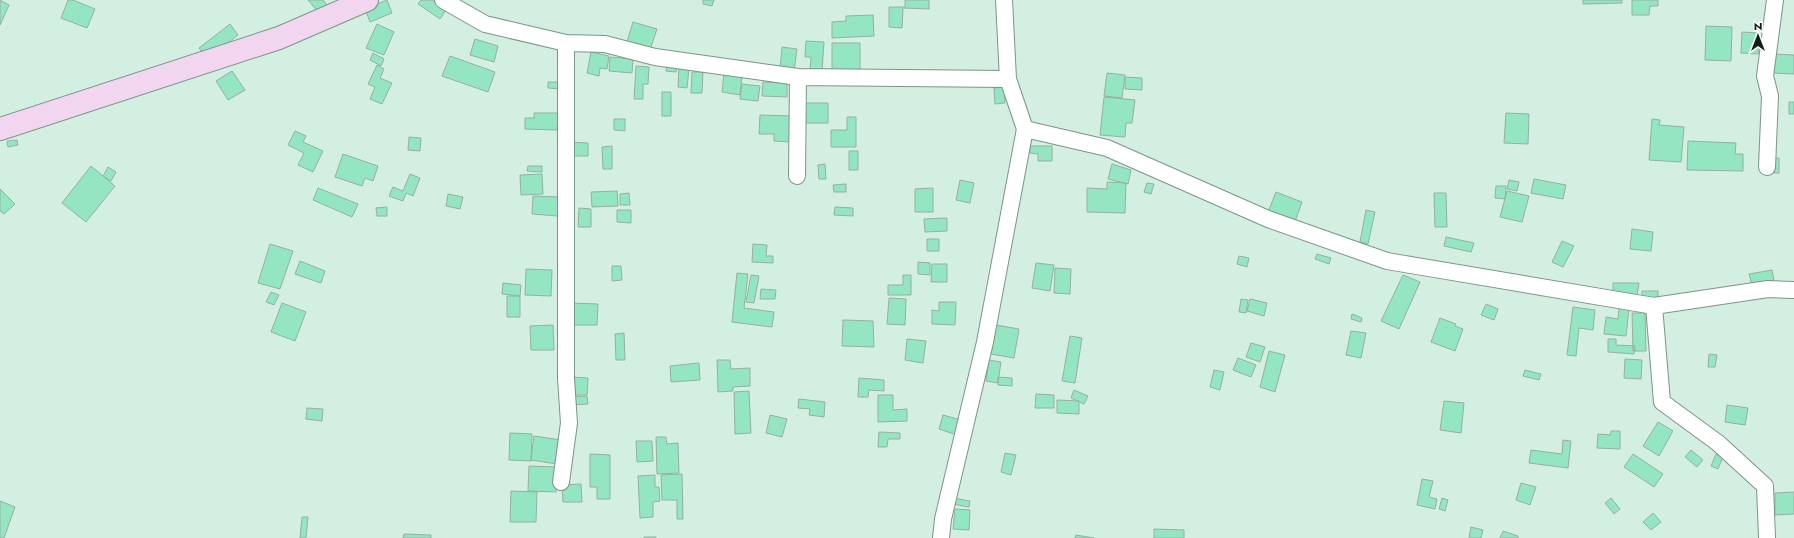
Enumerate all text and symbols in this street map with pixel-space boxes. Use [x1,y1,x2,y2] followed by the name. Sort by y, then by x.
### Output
[1738,16,1778,56] north arrow
[1754,18,1762,34] text: N

